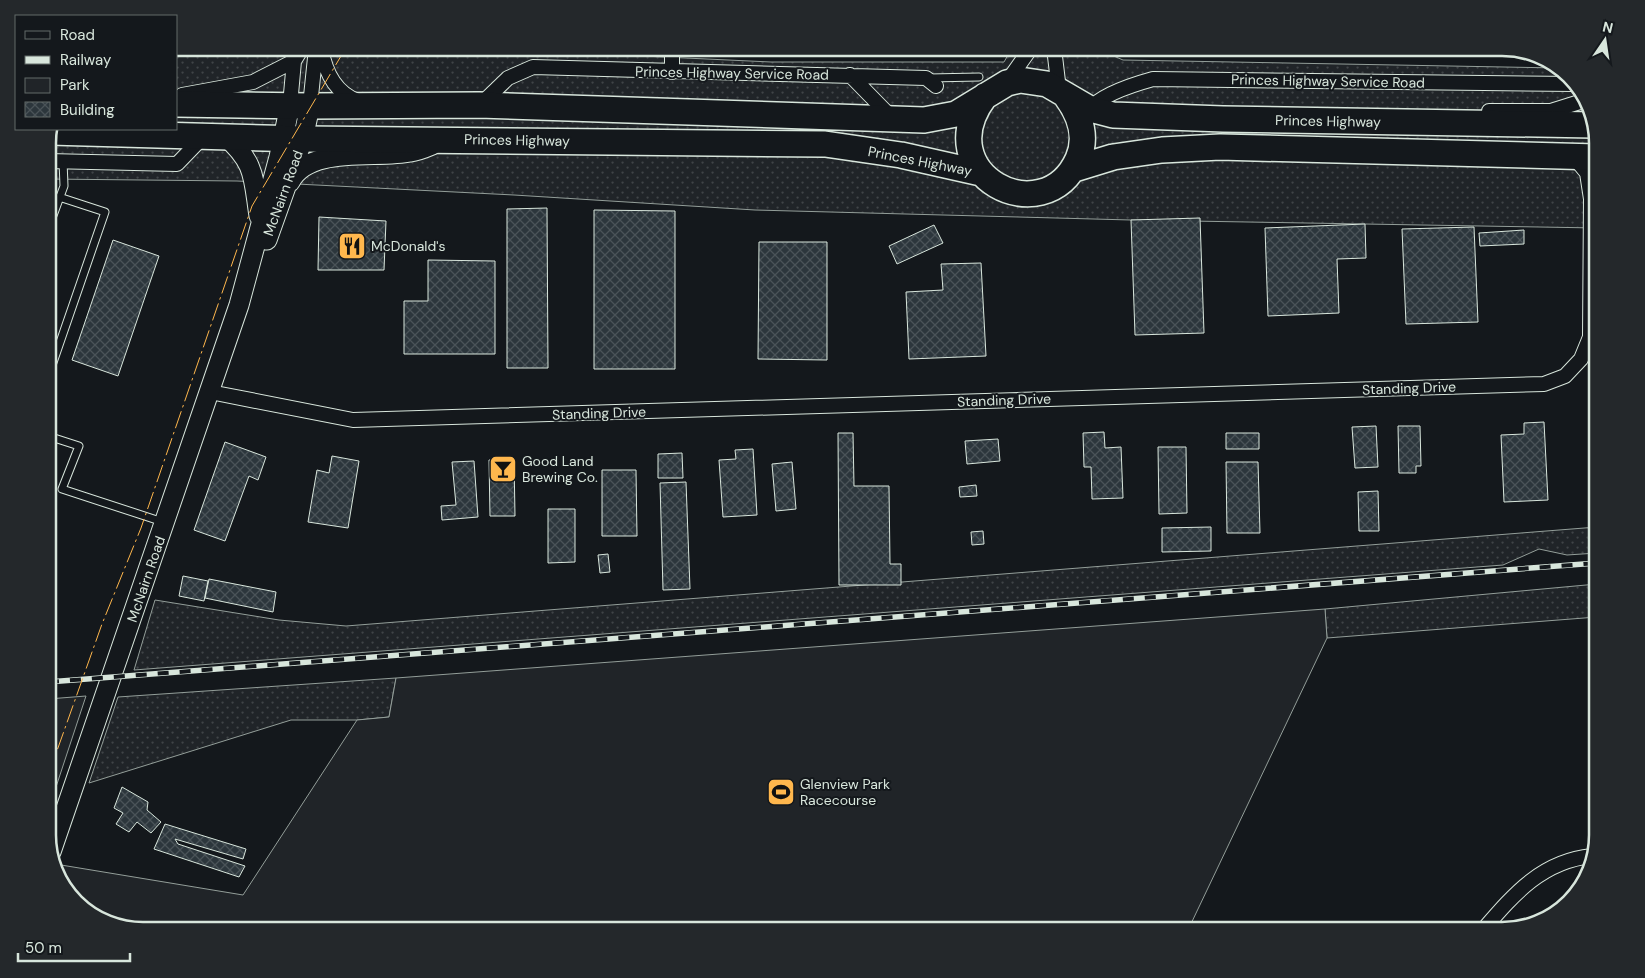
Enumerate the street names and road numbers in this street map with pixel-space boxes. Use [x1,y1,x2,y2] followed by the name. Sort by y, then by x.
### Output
[635,62,829,84] street label: Princes Highway Service Road
[1231,70,1425,92] street label: Princes Highway Service Road
[1275,111,1381,131] street label: Princes Highway
[464,130,570,150] street label: Princes Highway
[866,142,974,180] street label: Princes Highway
[259,148,307,238] street label: McNairn Road
[1362,377,1456,399] street label: Standing Drive
[957,389,1051,411] street label: Standing Drive
[552,402,646,424] street label: Standing Drive
[123,534,169,624] street label: McNairn Road

